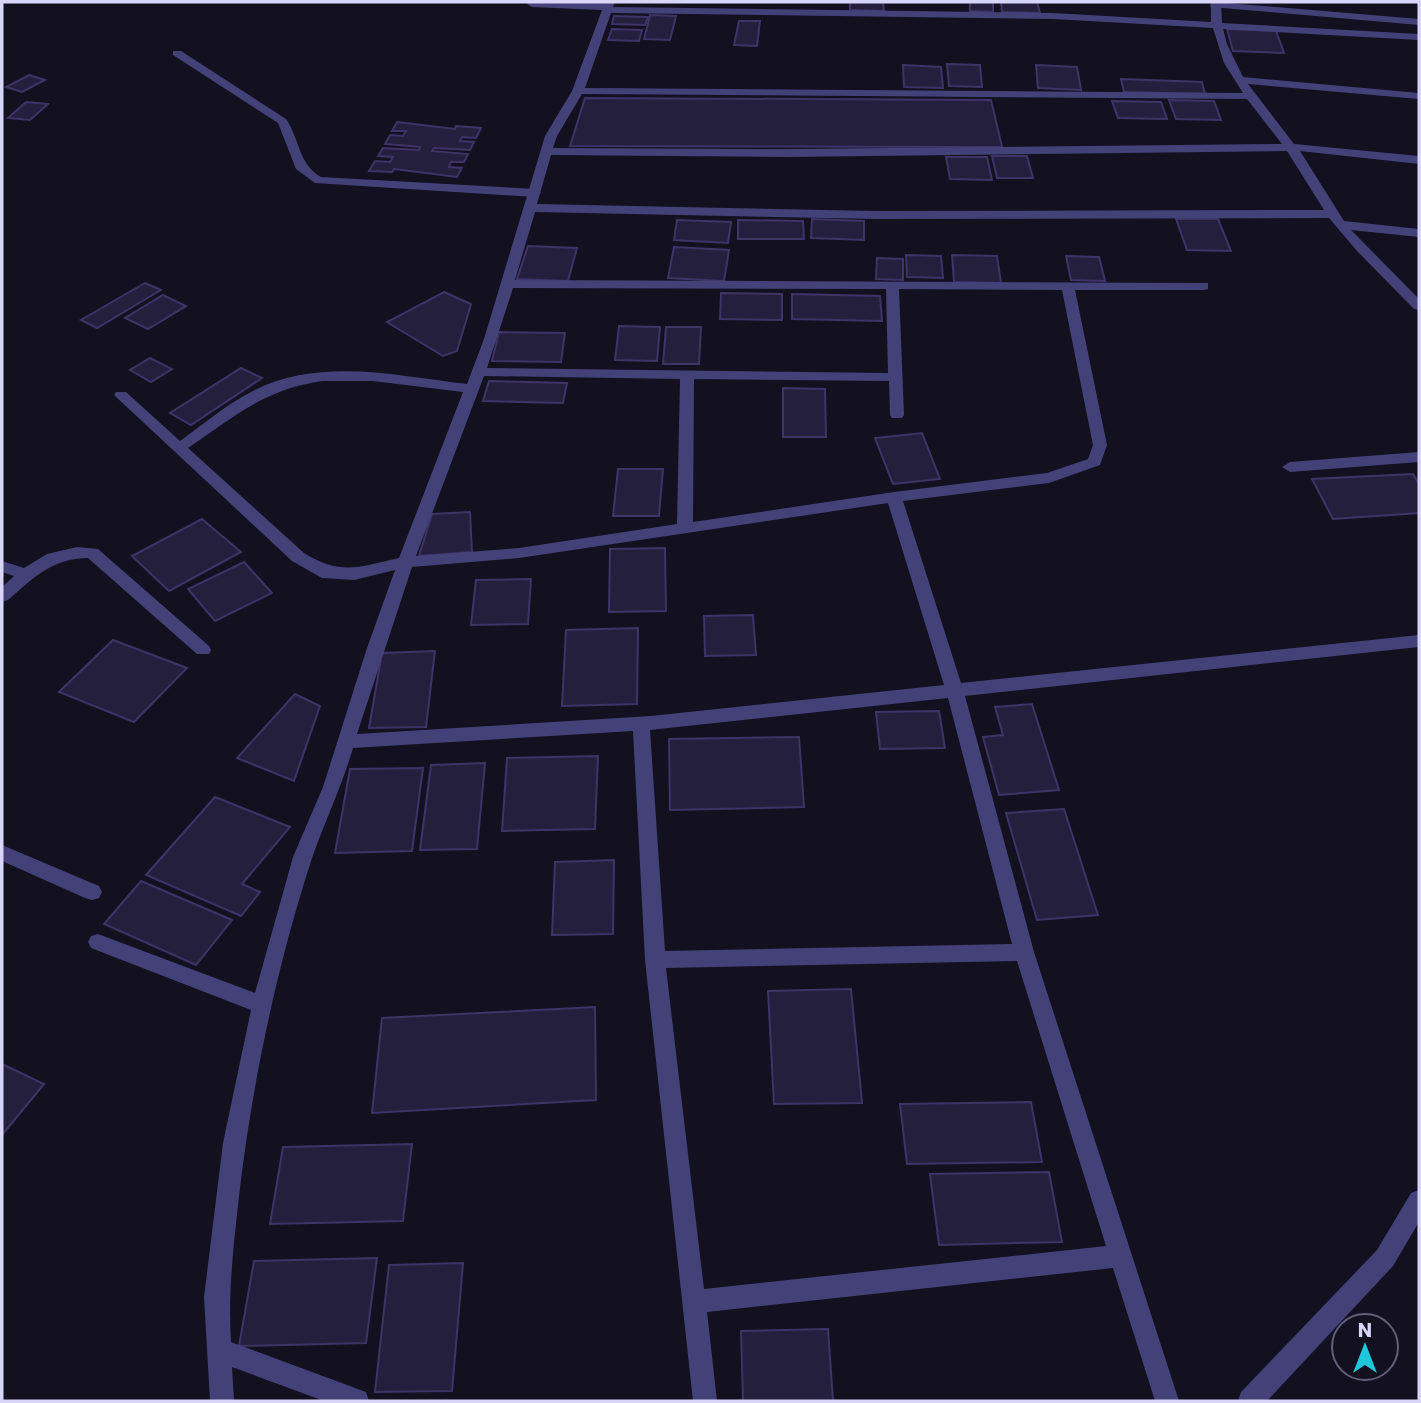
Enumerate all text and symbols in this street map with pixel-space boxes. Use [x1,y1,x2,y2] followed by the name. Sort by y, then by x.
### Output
[1330,1312,1400,1382] north arrow
[1358,1317,1372,1344] text: N

